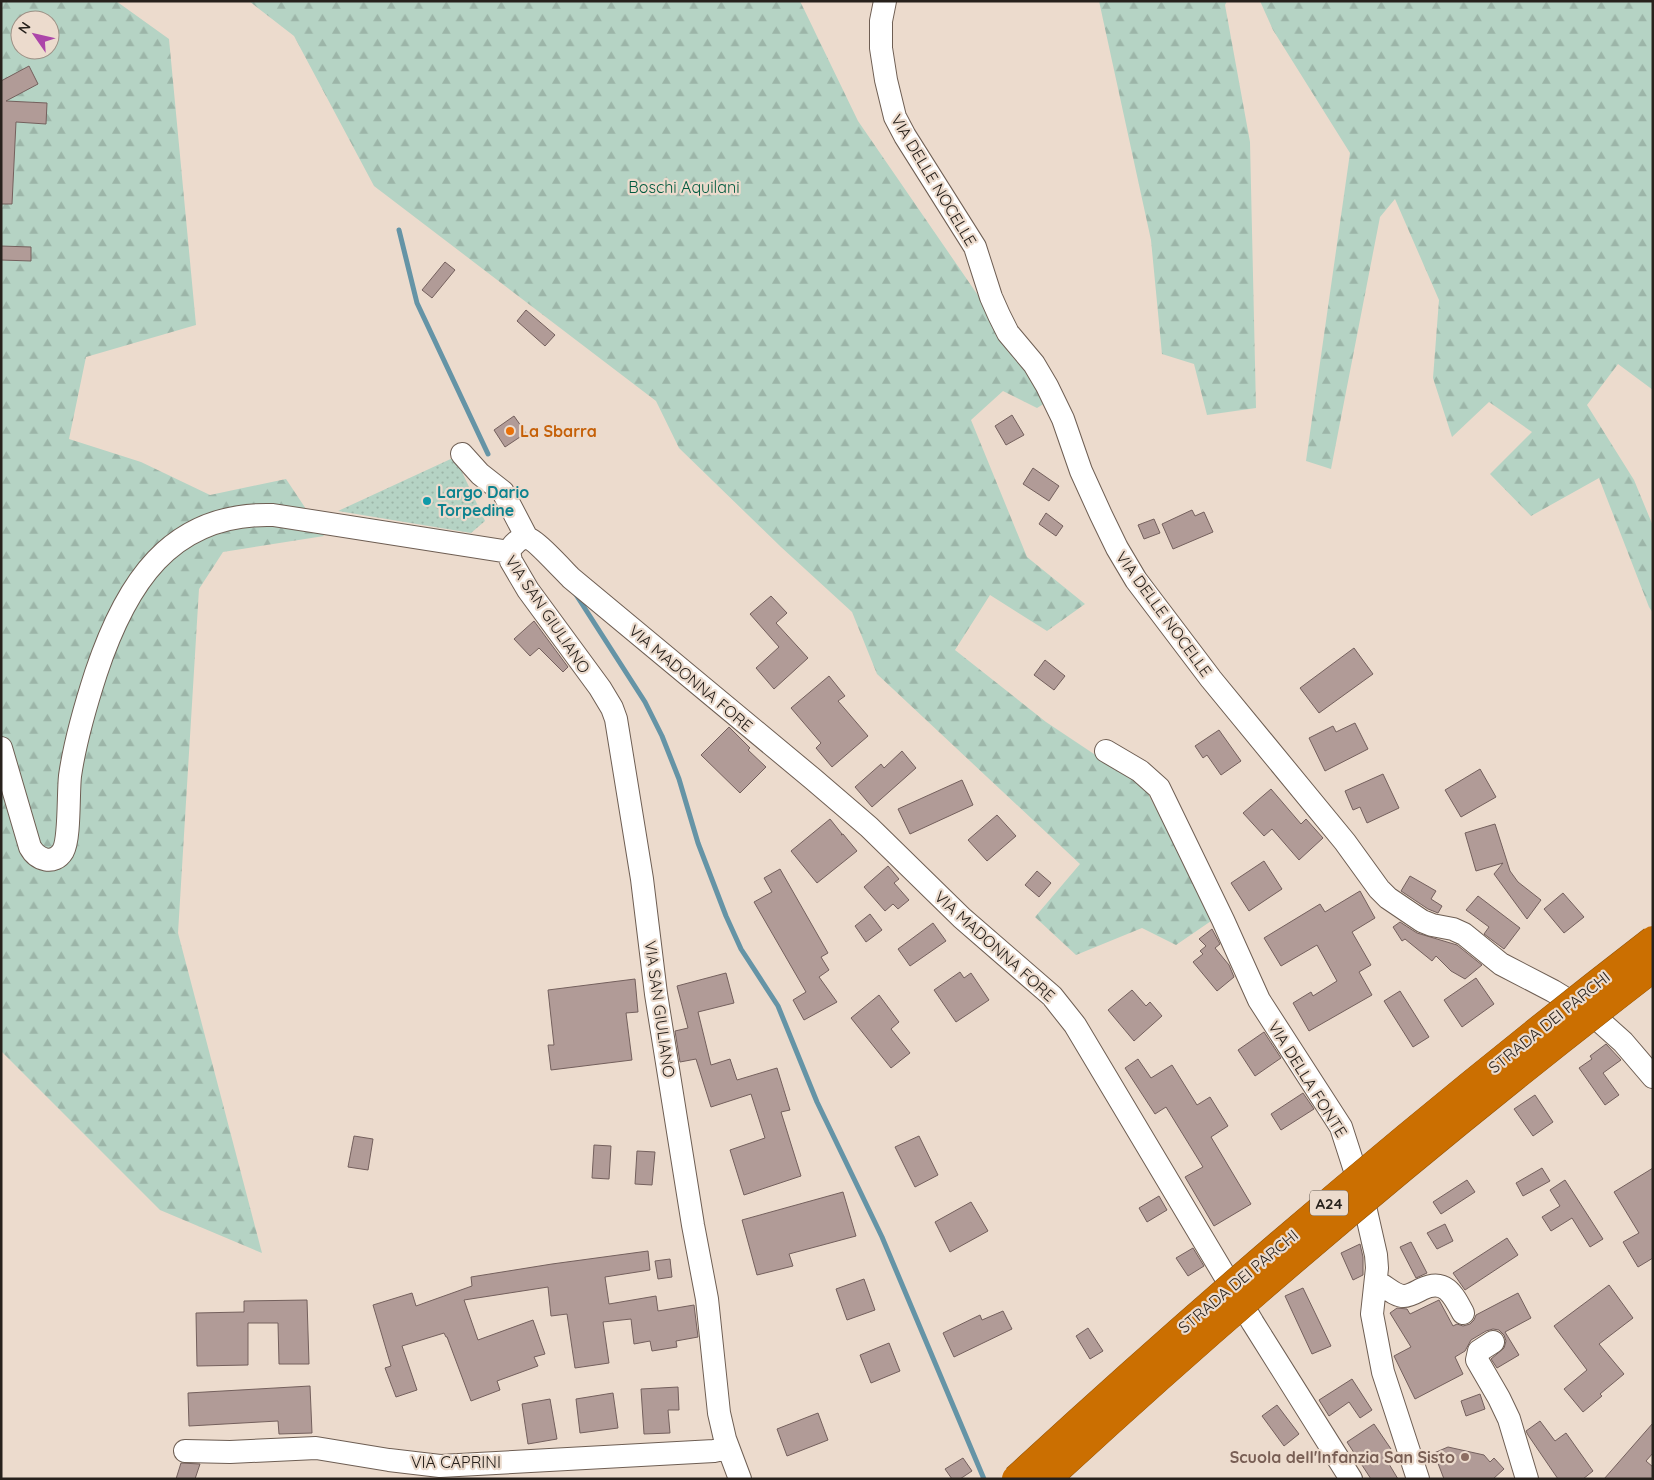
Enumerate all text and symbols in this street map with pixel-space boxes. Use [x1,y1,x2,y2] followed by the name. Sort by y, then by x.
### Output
[10,10,60,60] north arrow
[14,18,35,37] text: N
[887,111,981,249] street label: VIA DELLE NOCELLE
[628,177,740,197] park label: Boschi Aquilani
[520,421,597,441] place label: La Sbarra
[504,425,516,437] marker: La Sbarra
[437,482,529,520] place label: Largo Dario Torpedine
[421,495,433,507] marker: Largo Dario Torpedine
[1112,547,1216,681] street label: VIA DELLE NOCELLE
[501,551,595,677] street label: VIA SAN GIULIANO
[625,620,757,736] street label: VIA MADONNA FORE
[930,886,1060,1006] street label: VIA MADONNA FORE
[640,939,680,1079] street label: VIA SAN GIULIANO
[1484,967,1614,1077] street label: STRADA DEI PARCHI
[1264,1017,1352,1141] street label: VIA DELLA FONTE
[1310,1190,1348,1216] road number: A24
[1174,1225,1302,1337] street label: STRADA DEI PARCHI
[1230,1447,1455,1467] place label: Scuola dell'Infanzia San Sisto
[1459,1451,1471,1463] marker: Scuola dell'Infanzia San Sisto
[411,1452,501,1472] street label: VIA CAPRINI

